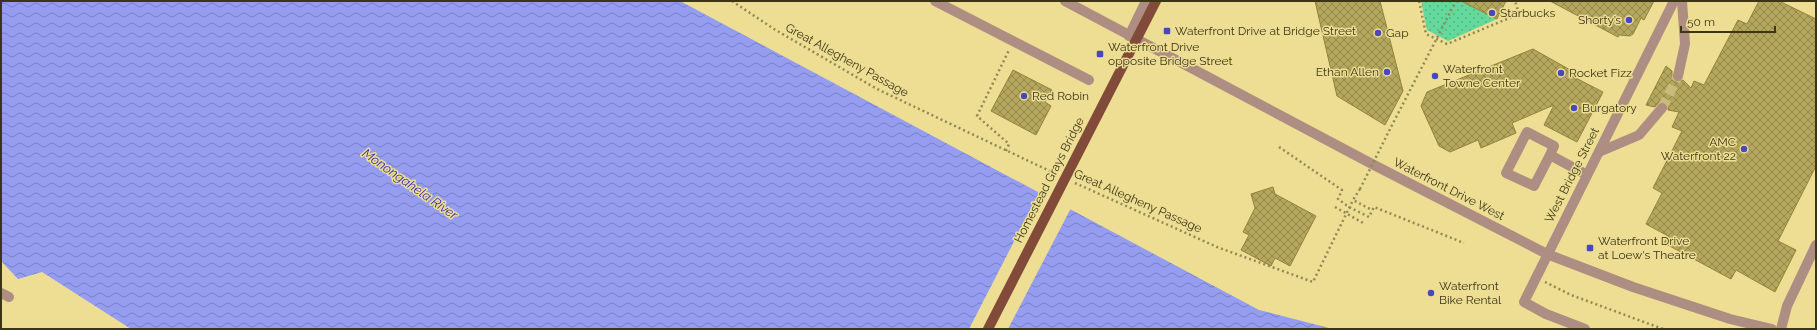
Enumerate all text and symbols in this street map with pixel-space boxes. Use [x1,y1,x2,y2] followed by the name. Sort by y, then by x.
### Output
[1500,6,1555,20] place label: Starbucks
[1487,8,1497,18] marker: Starbucks
[1681,8,1775,34] scale bar
[1578,13,1621,27] place label: Shorty’s
[1624,15,1634,25] marker: Shorty’s
[1687,15,1715,29] text: 50 m
[783,20,911,100] street label: Great Allegheny Passage
[1175,24,1356,38] place label: Waterfront Drive at Bridge Street
[1162,26,1172,36] marker: Waterfront Drive at Bridge Street
[1386,26,1409,40] place label: Gap
[1373,28,1383,38] marker: Gap
[1108,40,1233,68] place label: Waterfront Drive opposite Bridge Street
[1095,49,1105,59] marker: Waterfront Drive opposite Bridge Street
[1443,62,1521,90] place label: Waterfront Towne Center
[1316,65,1379,79] place label: Ethan Allen
[1569,66,1632,80] place label: Rocket Fizz
[1382,67,1392,77] marker: Ethan Allen
[1556,68,1566,78] marker: Rocket Fizz
[1430,71,1440,81] marker: Waterfront Towne Center
[1032,89,1089,103] place label: Red Robin
[1019,91,1029,101] marker: Red Robin
[1582,101,1637,115] place label: Burgatory
[1569,103,1579,113] marker: Burgatory
[1011,115,1087,245] street label: Homestead Grays Bridge
[1542,125,1602,225] street label: West Bridge Street
[1661,135,1736,163] place label: AMC Waterfront 22
[1739,144,1749,154] marker: AMC Waterfront 22
[359,145,461,223] water label: Monongahela River
[1391,155,1507,223] street label: Waterfront Drive West
[1072,166,1204,236] street label: Great Allegheny Passage
[1598,234,1696,262] place label: Waterfront Drive at Loew's Theatre
[1585,243,1595,253] marker: Waterfront Drive at Loew's Theatre
[1439,279,1502,307] place label: Waterfront Bike Rental
[1426,288,1436,298] marker: Waterfront Bike Rental

